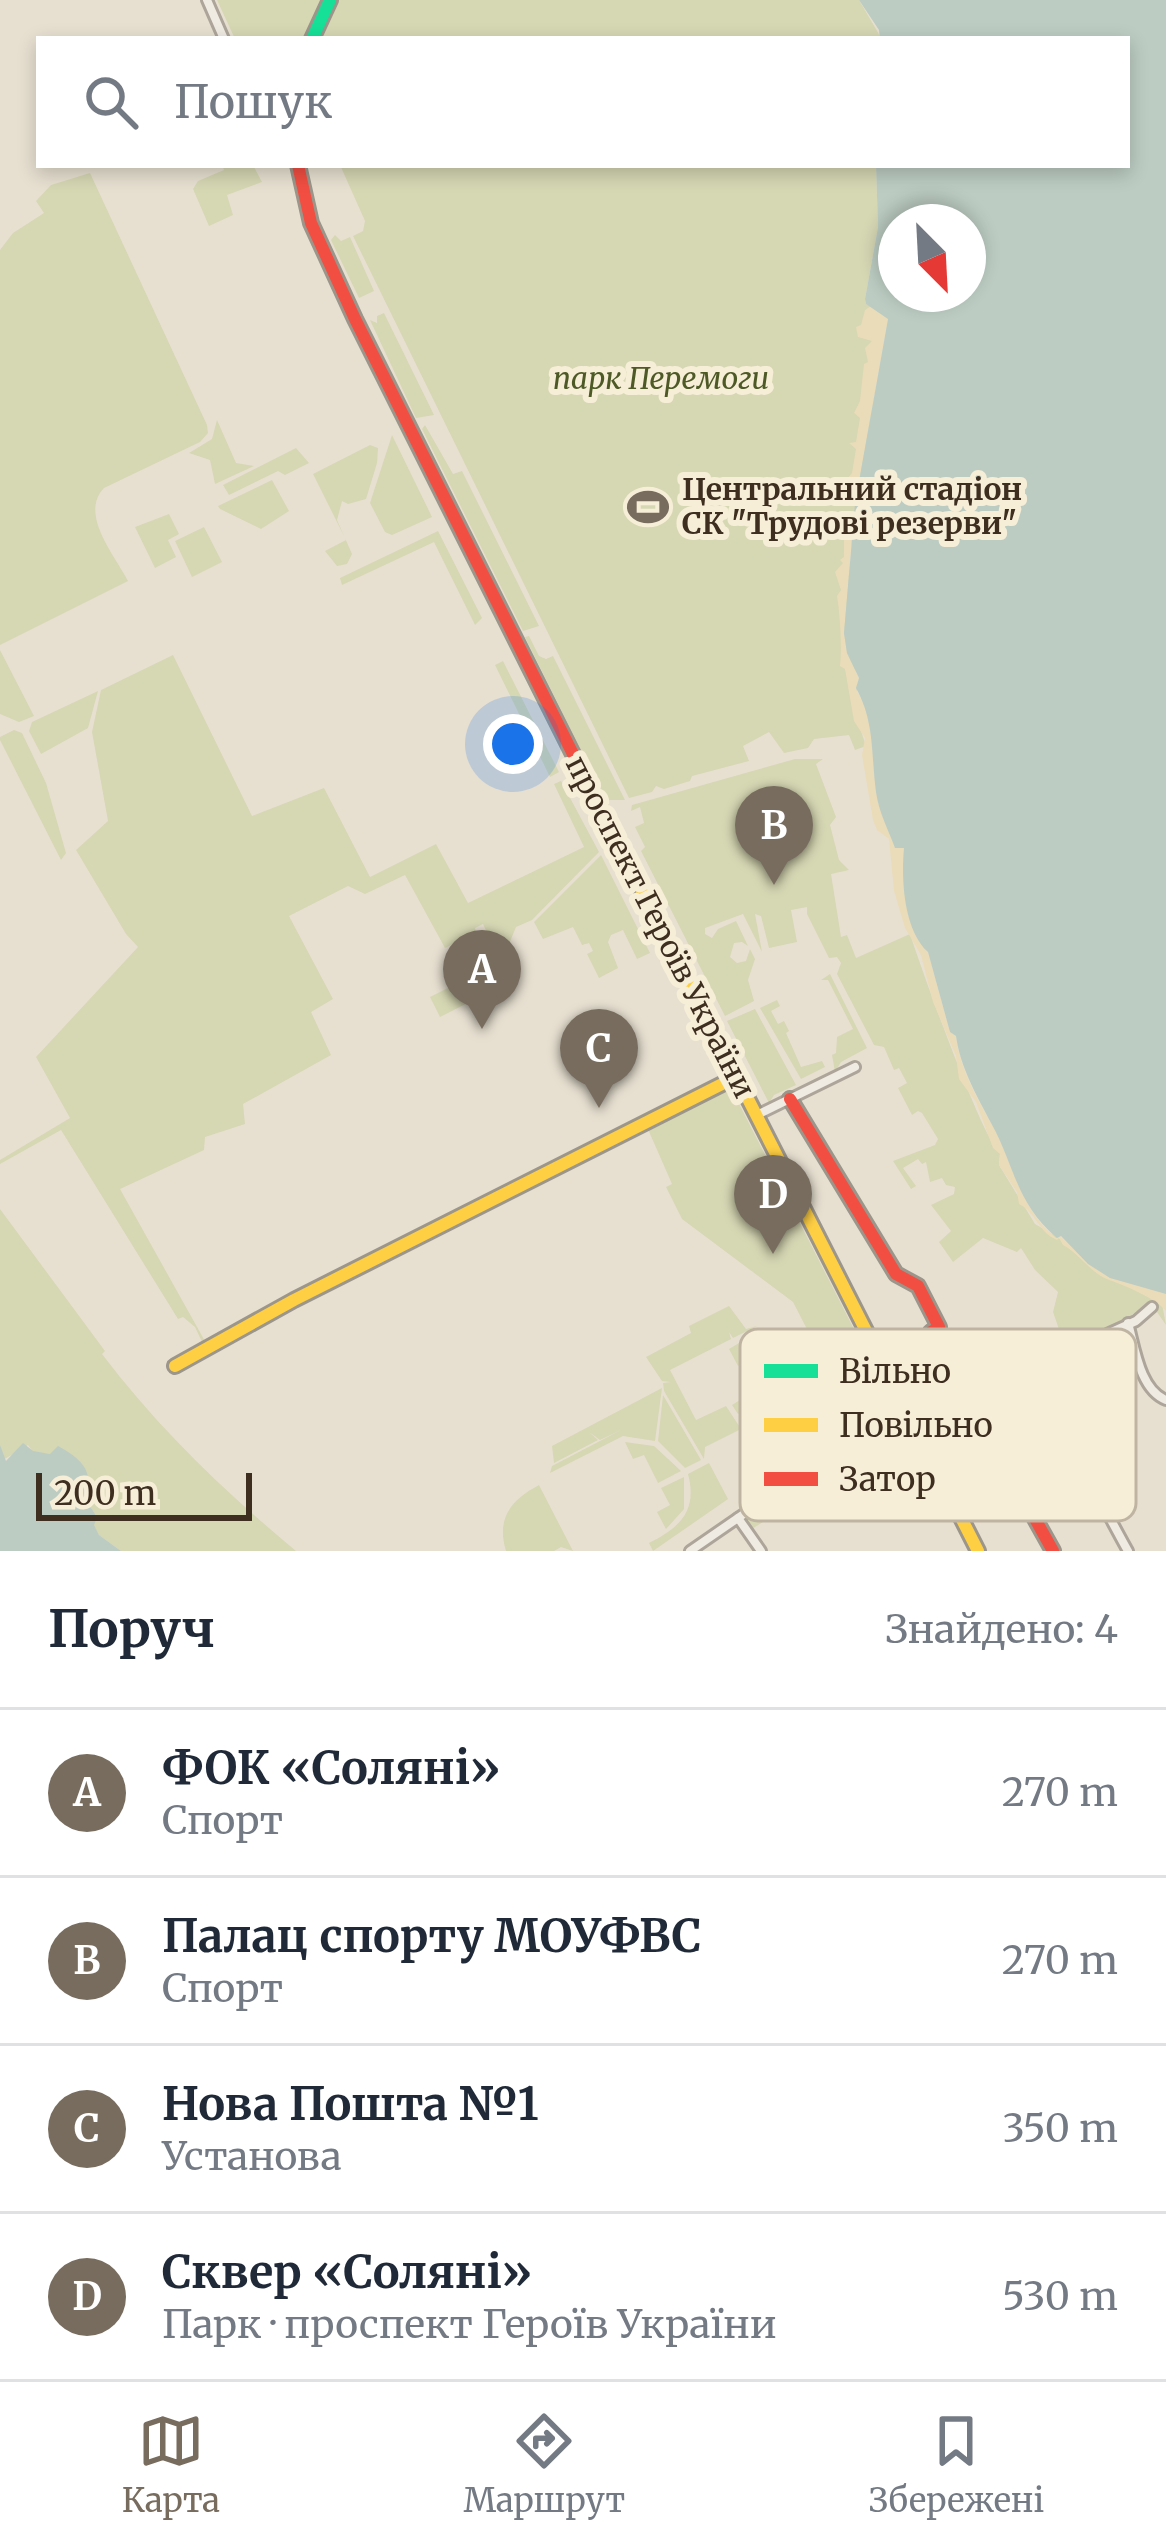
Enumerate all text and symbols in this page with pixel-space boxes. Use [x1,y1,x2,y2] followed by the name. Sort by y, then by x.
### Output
[36,36,1130,168] search box
[78,69,144,135] icon: search
[174,74,332,130] text: Пошук
[878,204,986,312] north arrow
[553,359,769,397] park label: парк Перемоги
[682,470,1022,542] place label: Центральний стадіон СК "Трудові резерви"
[625,484,671,530] sports icon: Центральний стадіон СК "Трудові резерви"
[483,714,543,774] your location
[558,749,764,1104] street label: проспект Героїв України
[735,786,813,885] pin: B
[443,930,521,1029] pin: A
[560,1009,638,1108] pin: C
[734,1155,812,1254] pin: D
[740,1329,1136,1521] legend
[839,1351,951,1392] text: Вільно
[839,1405,993,1446] text: Повільно
[839,1459,936,1500] text: Затор
[36,1467,252,1520] scale bar
[54,1473,156,1514] text: 200 m
[48,1597,215,1661] text: Поруч
[885,1605,1118,1654] text: Знайдено: 4
[162,1740,500,1796] text: ФОК «Соляні»
[73,1768,101,1817] text: A
[1002,1768,1118,1817] text: 270 m
[162,1796,283,1845] text: Спорт
[162,1908,702,1964] text: Палац спорту МОУФВС
[73,1936,101,1985] text: B
[1002,1936,1118,1985] text: 270 m
[162,1964,283,2013] text: Спорт
[162,2076,539,2132] text: Нова Пошта №1
[74,2104,100,2153] text: C
[1003,2104,1118,2153] text: 350 m
[162,2132,342,2181] text: Установа
[162,2244,532,2300] text: Сквер «Соляні»
[72,2272,102,2321] text: D
[1002,2272,1118,2321] text: 530 m
[162,2300,777,2349] text: Парк · проспект Героїв України
[122,2408,220,2521] tab: Карта
[463,2408,625,2521] tab: Маршрут
[869,2408,1044,2521] tab: Збережені

